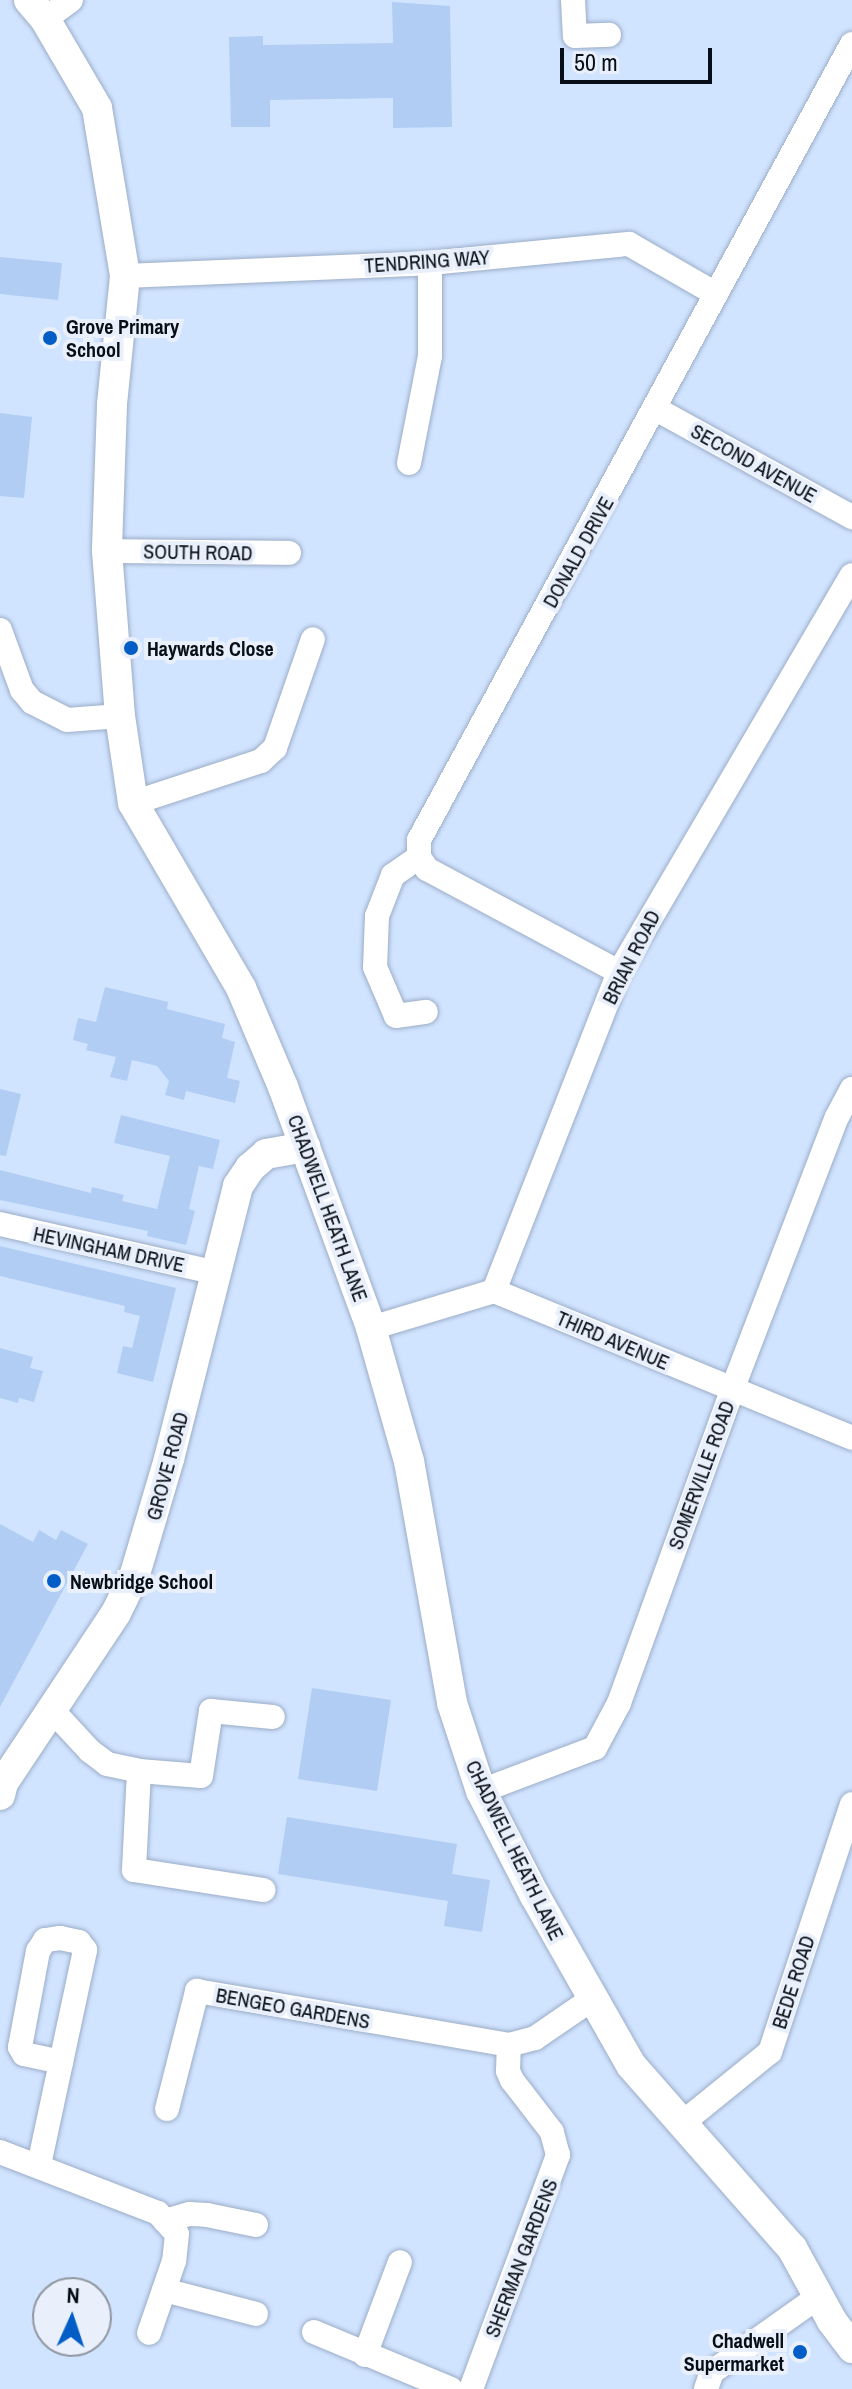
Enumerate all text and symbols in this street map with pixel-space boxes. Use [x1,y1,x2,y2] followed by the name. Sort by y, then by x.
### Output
[564,32,716,82] scale bar
[574,46,618,78] text: 50 m
[363,245,491,277] street label: TENDRING WAY
[66,314,179,361] place label: Grove Primary School
[41,329,59,347] marker: Grove Primary School
[687,418,821,508] street label: SECOND AVENUE
[538,492,618,612] street label: DONALD DRIVE
[143,539,253,565] street label: SOUTH ROAD
[147,636,274,660] place label: Haywards Close
[122,639,140,657] marker: Haywards Close
[597,906,665,1008] street label: BRIAN ROAD
[283,1111,373,1305] street label: CHADWELL HEATH LANE
[31,1221,187,1277] street label: HEVINGHAM DRIVE
[553,1305,673,1375] street label: THIRD AVENUE
[663,1397,739,1553] street label: SOMERVILLE ROAD
[141,1409,193,1523] street label: GROVE ROAD
[70,1569,213,1593] place label: Newbridge School
[45,1572,63,1590] marker: Newbridge School
[461,1756,569,1944] street label: CHADWELL HEATH LANE
[767,1932,819,2032] street label: BEDE ROAD
[214,1983,372,2033] street label: BENGEO GARDENS
[480,2175,562,2341] street label: SHERMAN GARDENS
[32,2277,112,2357] north arrow
[66,2280,80,2310] text: N
[684,2328,784,2375] place label: Chadwell Supermarket
[791,2343,809,2361] marker: Chadwell Supermarket

